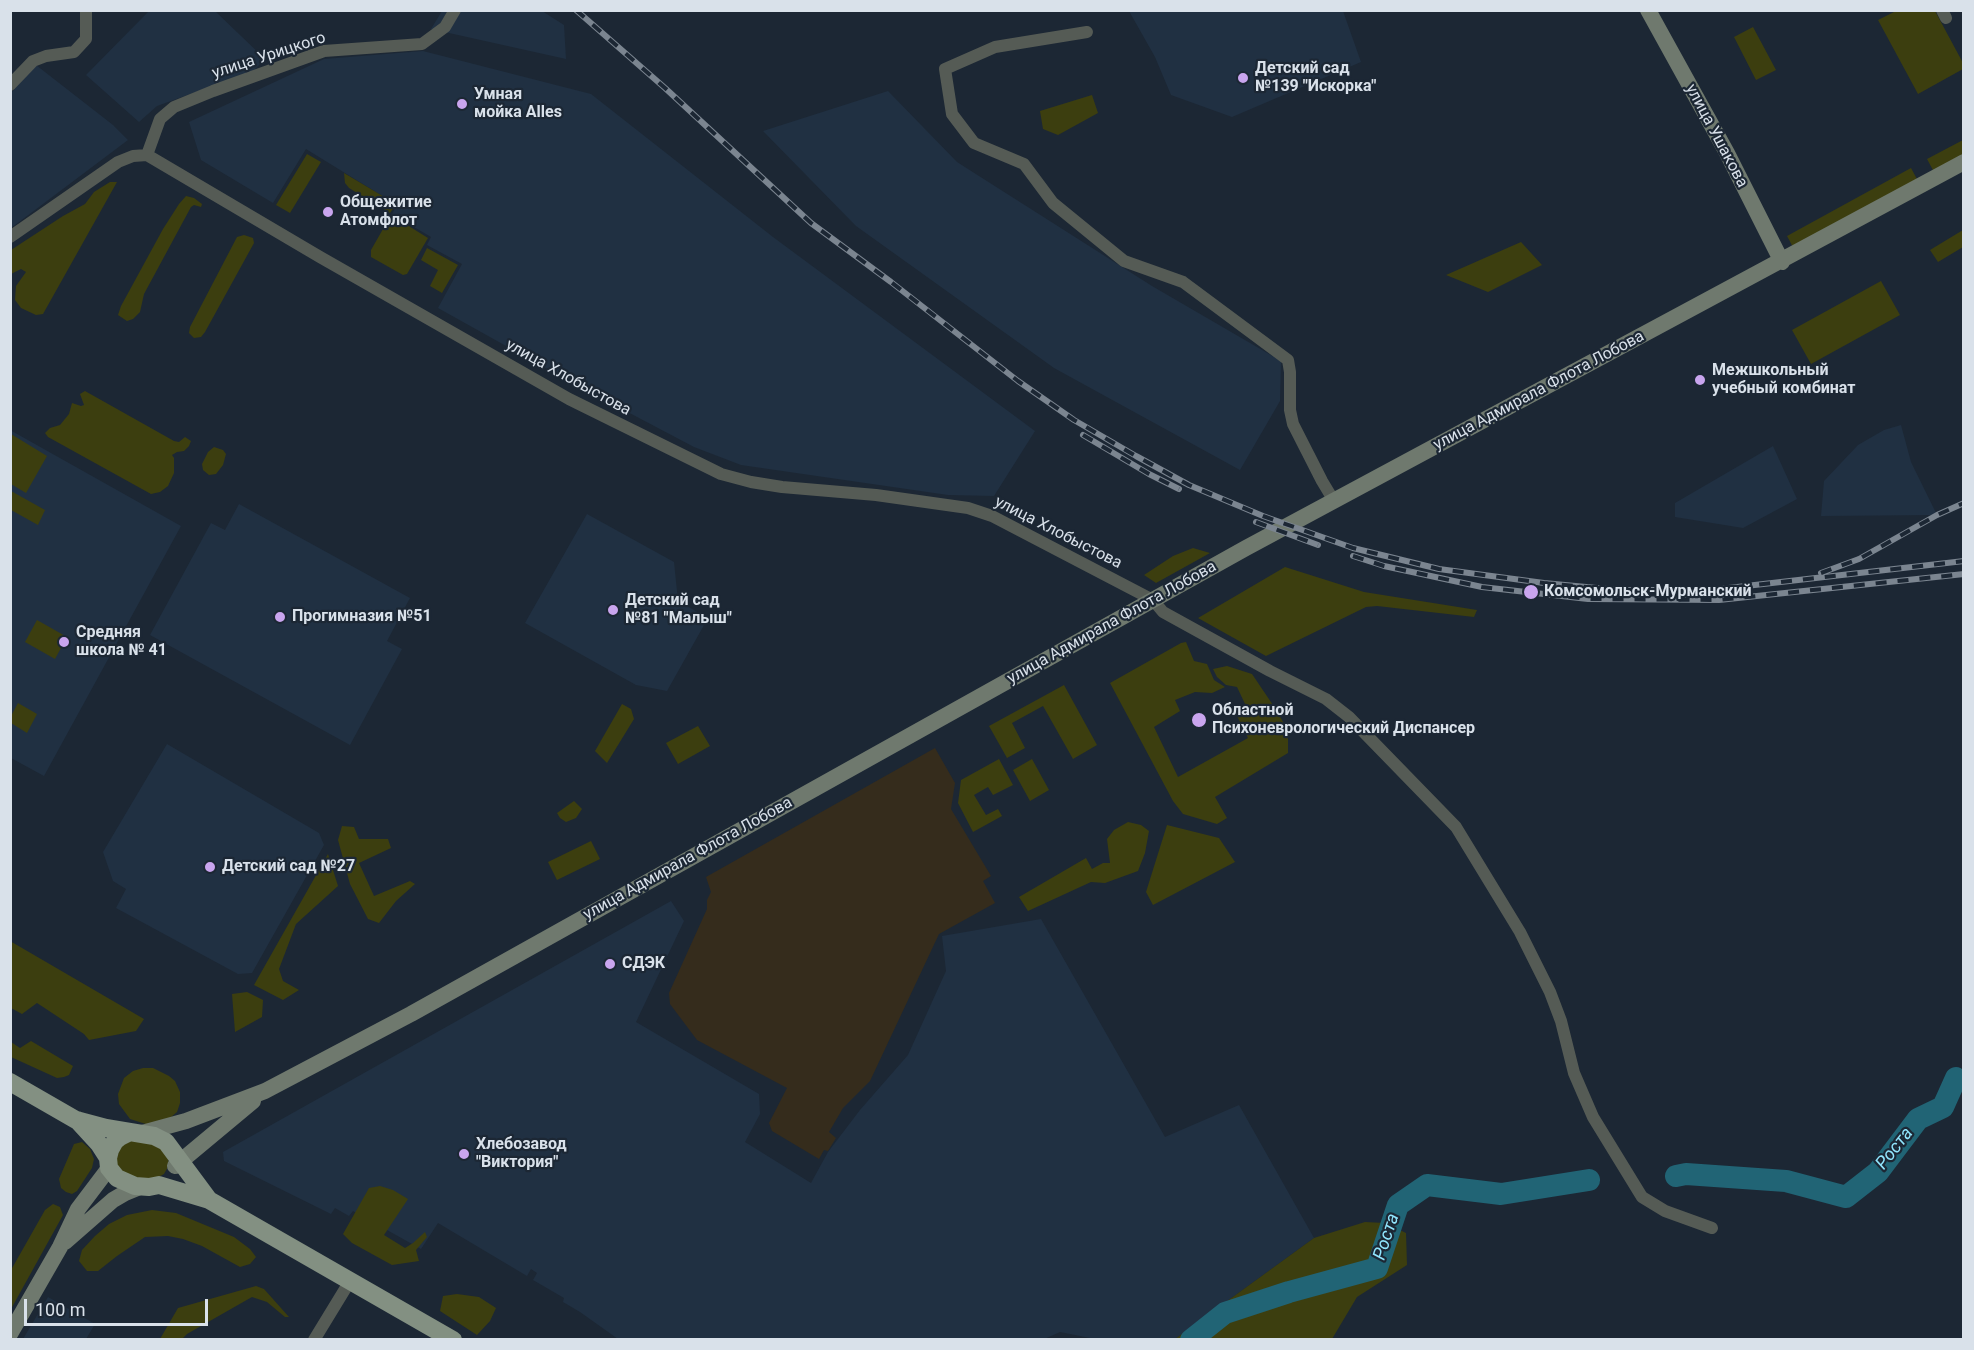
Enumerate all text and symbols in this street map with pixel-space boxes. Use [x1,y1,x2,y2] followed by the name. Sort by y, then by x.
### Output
[210,29,328,83] street label: улица Урицкого
[1255,59,1376,97] place label: Детский сад №139 "Искорка"
[1236,71,1250,85] marker: Детский сад №139 "Искорка"
[1681,81,1751,191] street label: улица Ушакова
[474,85,562,123] place label: Умная мойка Alles
[455,97,469,111] marker: Умная мойка Alles
[340,193,432,231] place label: Общежитие Атомфлот
[321,205,335,219] marker: Общежитие Атомфлот
[1430,327,1648,455] street label: улица Адмирала Флота Лобова
[502,336,634,420] street label: улица Хлобыстова
[1712,361,1855,399] place label: Межшкольный учебный комбинат
[1693,373,1707,387] marker: Межшкольный учебный комбинат
[991,493,1125,573] street label: улица Хлобыстова
[1004,557,1220,689] street label: улица Адмирала Флота Лобова
[1544,582,1752,602] place label: Комсомольск-Мурманский
[1522,583,1540,601] marker: Комсомольск-Мурманский
[625,591,732,629] place label: Детский сад №81 "Малыш"
[606,603,620,617] marker: Детский сад №81 "Малыш"
[292,607,432,627] place label: Прогимназия №51
[273,610,287,624] marker: Прогимназия №51
[76,623,167,661] place label: Средняя школа № 41
[57,635,71,649] marker: Средняя школа № 41
[1212,701,1475,739] place label: Областной Психоневрологический Диспансер
[1190,711,1208,729] marker: Областной Психоневрологический Диспансер
[580,793,796,925] street label: улица Адмирала Флота Лобова
[222,857,355,877] place label: Детский сад №27
[203,860,217,874] marker: Детский сад №27
[622,954,665,974] place label: СДЭК
[603,957,617,971] marker: СДЭК
[1872,1124,1918,1174] water label: Роста
[476,1135,567,1173] place label: Хлебозавод "Виктория"
[457,1147,471,1161] marker: Хлебозавод "Виктория"
[1369,1211,1405,1263] water label: Роста
[27,1287,212,1325] scale bar
[35,1299,86,1320] text: 100 m

